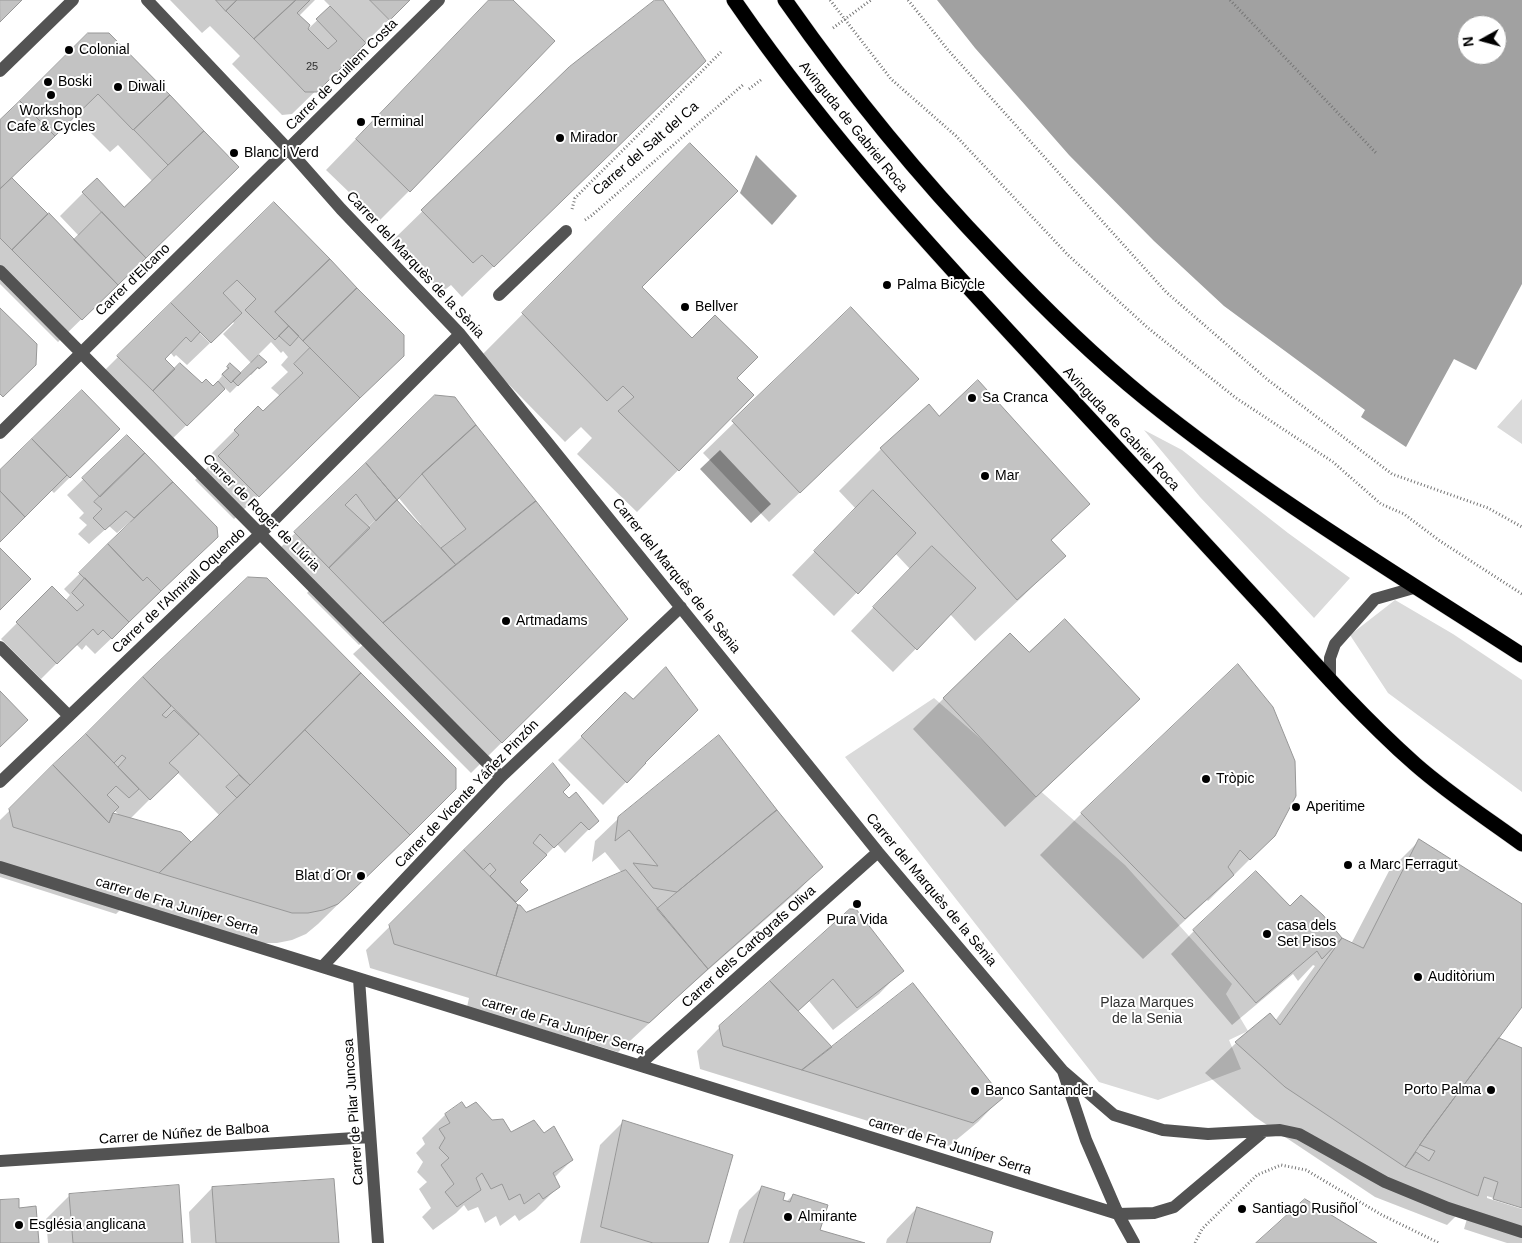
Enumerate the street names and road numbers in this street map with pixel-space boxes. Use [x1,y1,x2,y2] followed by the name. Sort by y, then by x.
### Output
[283,16,401,134] street label: Carrer de Guillem Costa
[795,58,911,196] street label: Avinguda de Gabriel Roca
[590,99,702,199] street label: Carrer del Salt del Ca
[343,188,487,342] street label: Carrer del Marquès de la Sènia
[92,240,174,320] street label: Carrer d'Elcano
[1059,364,1183,494] street label: Avinguda de Gabriel Roca
[199,451,323,575] street label: Carrer de Roger de Llúria
[608,495,744,657] street label: Carrer del Marquès de la Sènia
[109,525,249,657] street label: Carrer de l'Almirall Oquendo
[392,716,542,872] street label: Carrer de Vicente Yáñez Pinzón
[862,810,1000,970] street label: Carrer del Marquès de la Sènia
[93,873,261,939] street label: carrer de Fra Juníper Serra
[679,882,819,1012] street label: Carrer dels Cartògrafs Oliva
[479,993,647,1059] street label: carrer de Fra Juníper Serra
[340,1038,368,1186] street label: Carrer de Pilar Juncosa
[866,1113,1034,1179] street label: carrer de Fra Juníper Serra
[98,1120,270,1148] street label: Carrer de Núñez de Balboa

